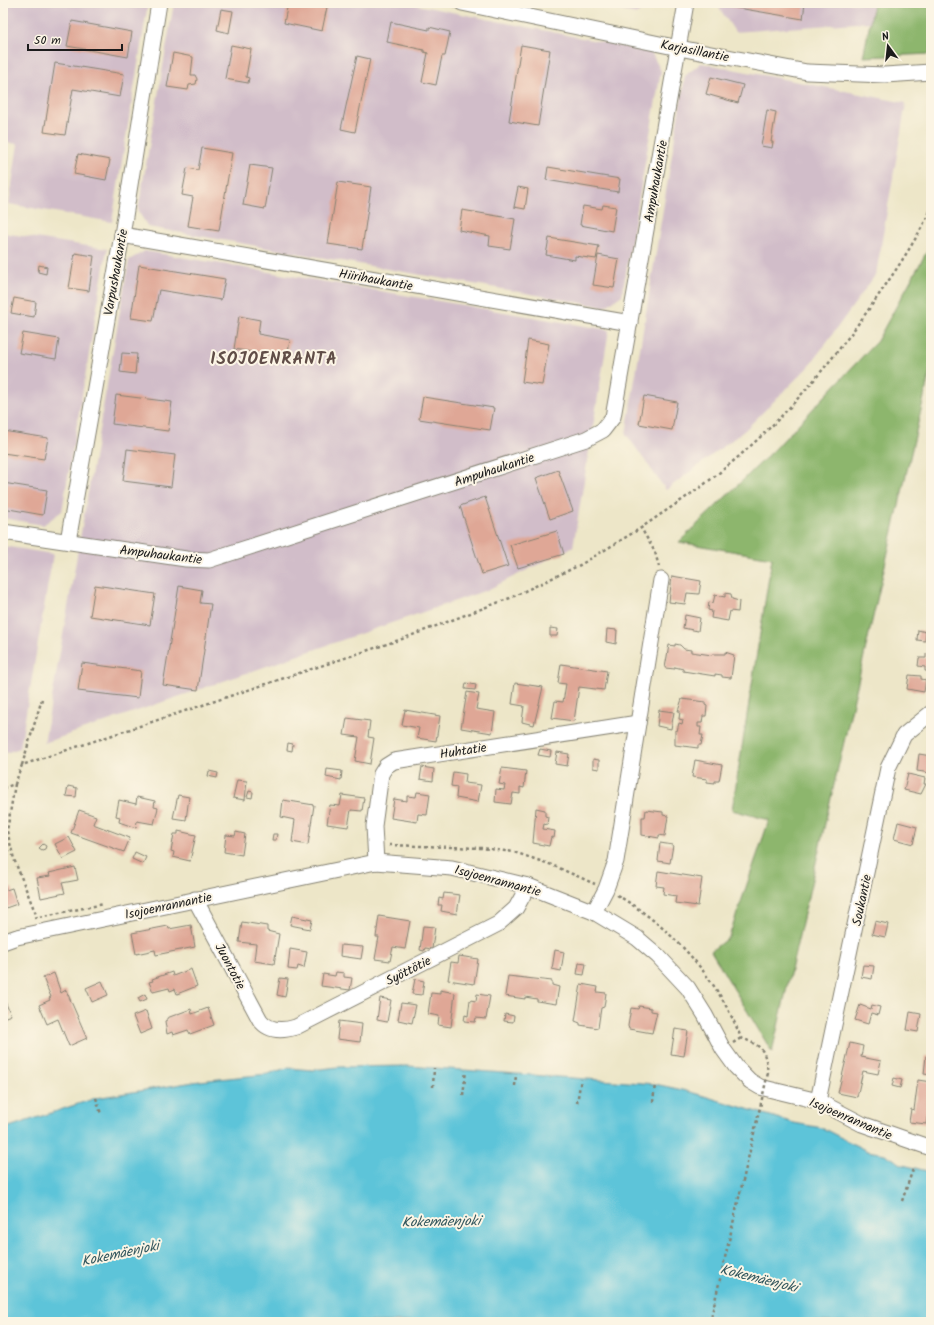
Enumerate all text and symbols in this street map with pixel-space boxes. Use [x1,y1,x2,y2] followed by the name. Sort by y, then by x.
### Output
[28,26,122,52] scale bar
[868,26,908,66] north arrow
[880,28,891,47] text: N
[34,31,61,50] text: 50 m
[659,35,731,68] street label: Karjasillantie
[639,138,674,224] street label: Ampuhaukantie
[99,227,134,317] street label: Varpushaukantie
[337,264,414,297] street label: Hiirihaukantie
[210,346,338,373] district label: ISOJOENRANTA
[452,448,537,493] street label: Ampuhaukantie
[118,540,204,571] street label: Ampuhaukantie
[438,737,488,766] street label: Huhtatie
[452,860,543,903] street label: Isojoenrannantie
[847,872,878,928] street label: Soukantie
[123,887,214,926] street label: Isojoenrannantie
[209,940,251,994] street label: Juontotie
[382,951,435,992] street label: Syöttötie
[805,1092,895,1146] street label: Isojoenrannantie
[401,1210,483,1234] water label: Kokemäenjoki
[79,1234,164,1273] water label: Kokemäenjoki
[718,1259,802,1300] water label: Kokemäenjoki

